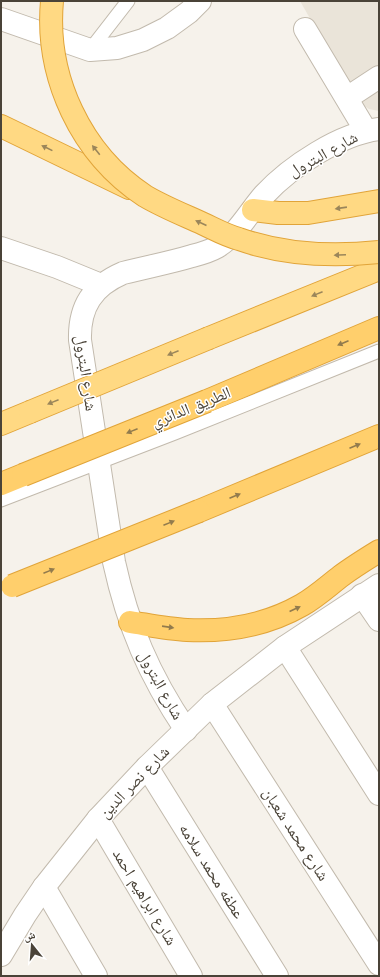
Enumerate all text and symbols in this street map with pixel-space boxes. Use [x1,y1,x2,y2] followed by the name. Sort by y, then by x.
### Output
[284,125,362,183] street label: شارع البترول
[91,144,100,155] one-way arrow
[41,145,53,151] one-way arrow
[335,205,347,211] one-way arrow
[196,220,207,226] one-way arrow
[333,252,346,258] one-way arrow
[310,292,322,298] one-way arrow
[69,334,103,412] street label: شارع البترول
[338,340,349,346] one-way arrow
[167,350,179,357] one-way arrow
[148,381,234,434] street label: الطريق الدائري
[46,400,58,406] one-way arrow
[125,429,137,435] one-way arrow
[349,443,360,449] one-way arrow
[229,493,240,499] one-way arrow
[164,519,176,525] one-way arrow
[43,568,54,574] one-way arrow
[289,605,300,612] one-way arrow
[162,624,175,631] one-way arrow
[132,646,190,724] street label: شارع البترول
[93,741,175,823] street label: شارع نصر الدين
[257,783,335,885] street label: شارع محمد شعبان
[174,819,250,923] street label: عطفه محمد سلامه
[107,844,183,950] street label: شارع ابراهيم احمد
[12,925,52,965] north arrow
[21,926,37,945] text: ش

